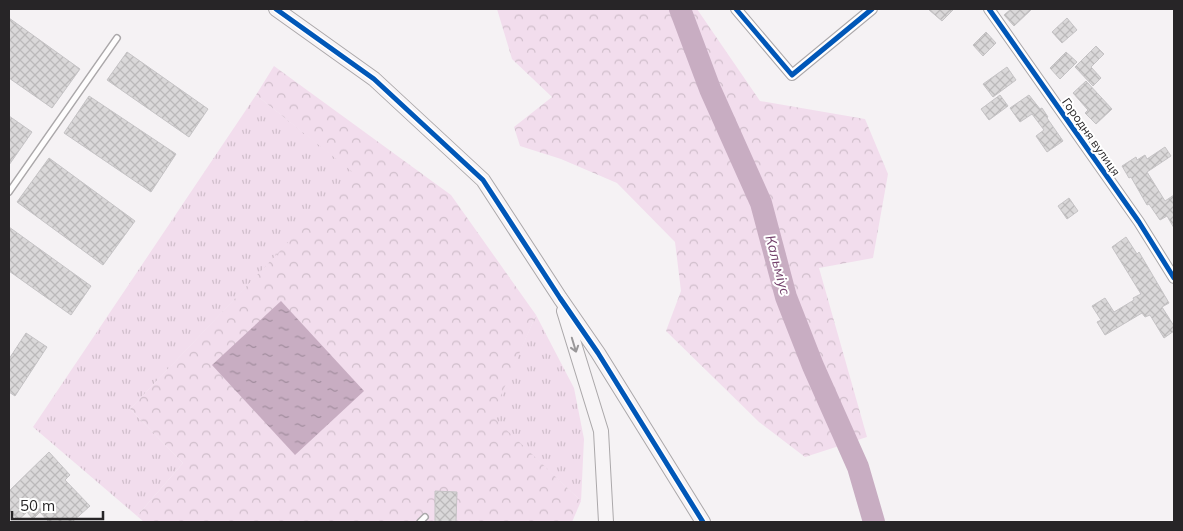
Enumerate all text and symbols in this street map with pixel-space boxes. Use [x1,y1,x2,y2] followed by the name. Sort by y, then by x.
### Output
[1059,95,1124,179] street label: Городня вулиця
[761,233,795,297] water label: Кальміус
[570,336,580,352] one-way arrow
[12,488,104,520] scale bar
[20,496,55,515] text: 50 m

